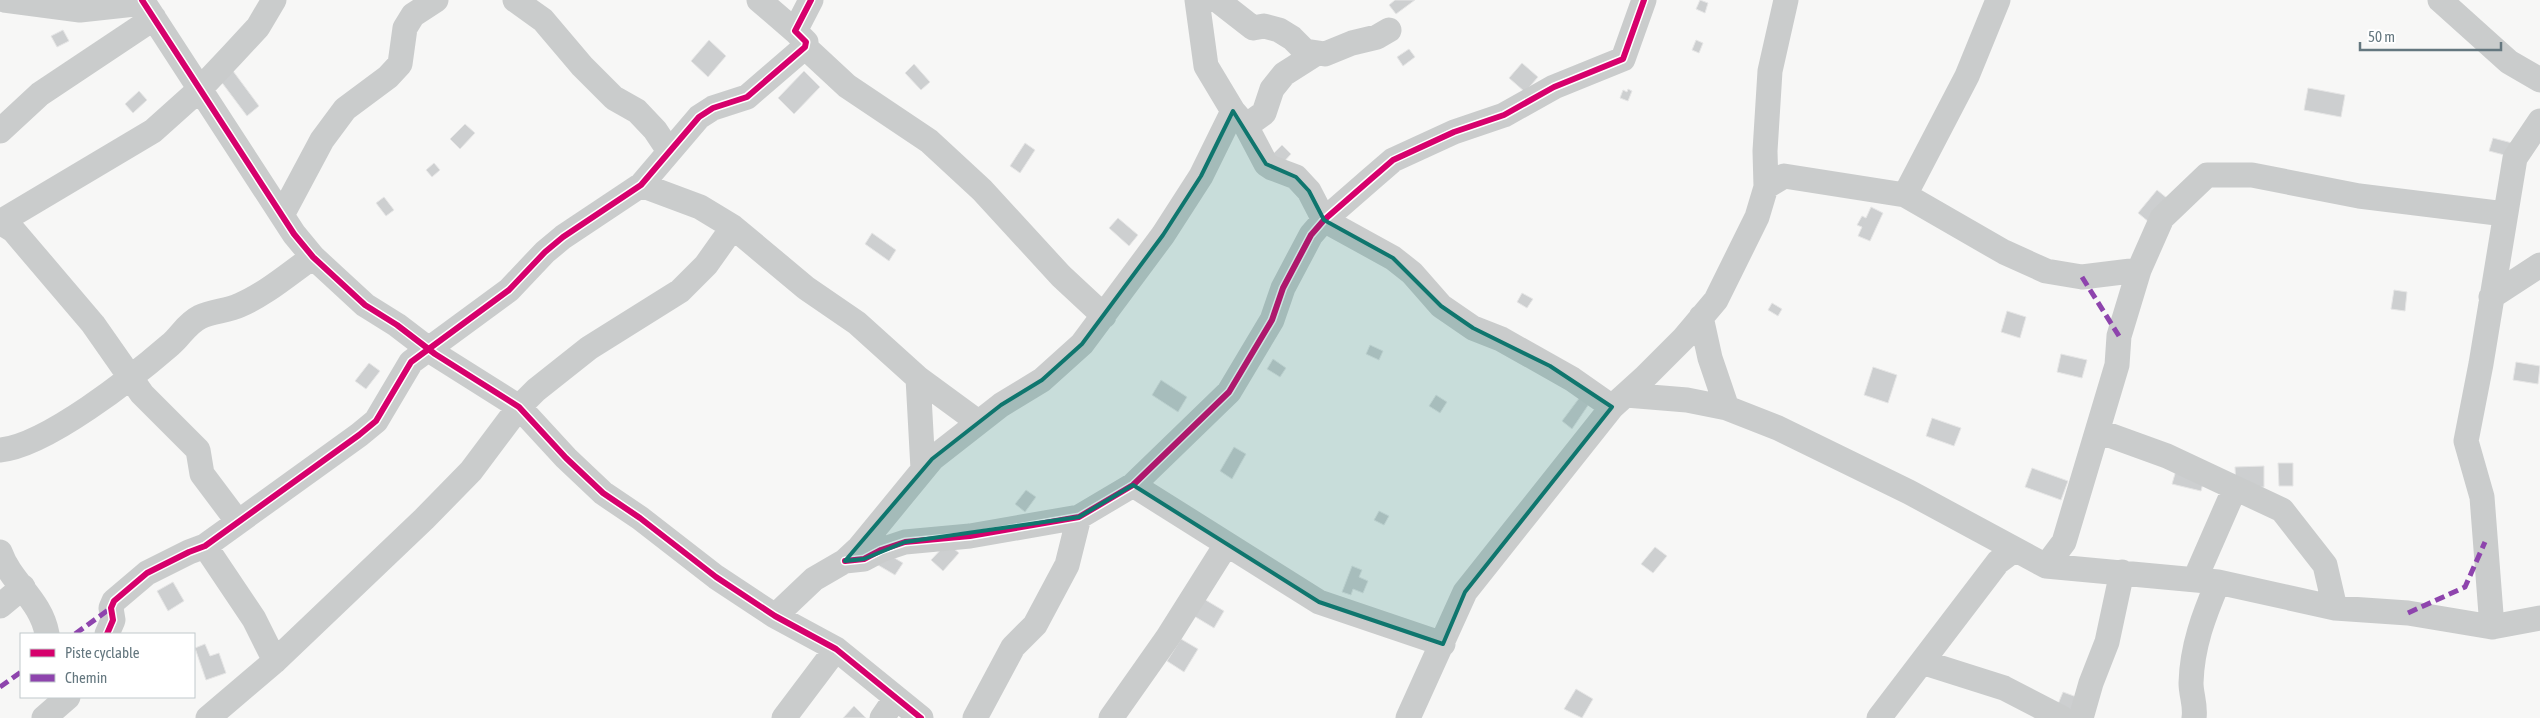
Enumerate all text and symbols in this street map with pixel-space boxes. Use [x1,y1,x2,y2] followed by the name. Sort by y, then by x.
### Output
[2360,20,2501,52] scale bar
[2368,28,2395,45] text: 50 m
[20,633,195,698] legend
[65,644,140,661] text: Piste cyclable
[65,669,107,686] text: Chemin

